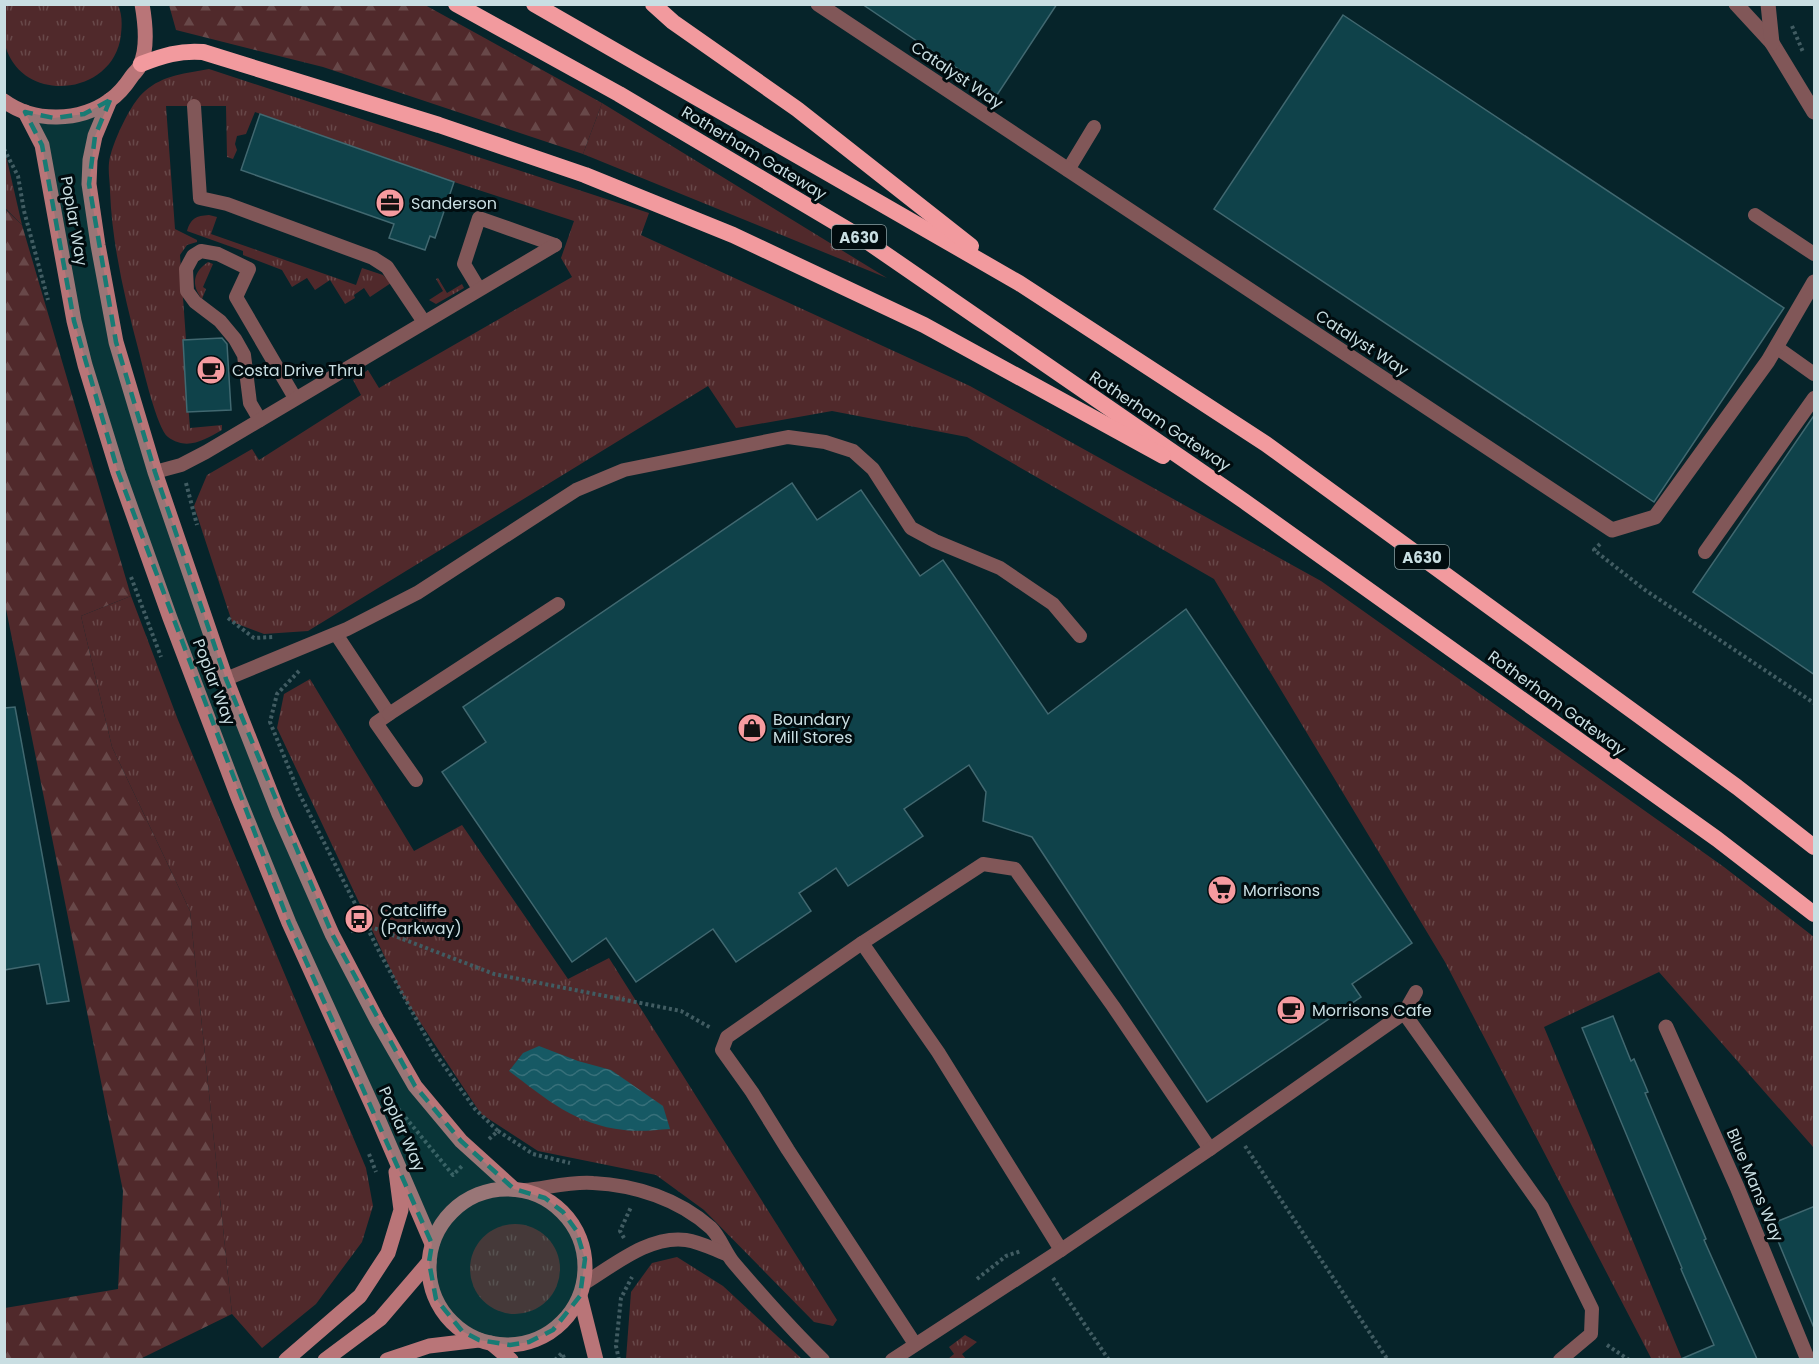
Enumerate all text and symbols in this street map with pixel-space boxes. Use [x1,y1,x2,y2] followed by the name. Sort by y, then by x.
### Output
[906,36,1008,114] street label: Catalyst Way
[677,100,831,206] street label: Rotherham Gateway
[55,174,93,268] street label: Poplar Way
[374,187,406,219] office icon: Sanderson
[411,192,497,215] place label: Sanderson
[832,225,886,249] road number: A630
[1311,304,1413,382] street label: Catalyst Way
[195,354,227,386] cafe icon: Costa Drive Thru
[232,359,363,382] place label: Costa Drive Thru
[1085,365,1235,477] street label: Rotherham Gateway
[1395,545,1449,569] road number: A630
[187,636,241,728] street label: Poplar Way
[1483,645,1631,761] street label: Rotherham Gateway
[773,708,853,749] place label: Boundary Mill Stores
[736,712,768,744] shop icon: Boundary Mill Stores
[1206,874,1238,906] supermarket icon: Morrisons
[1243,879,1320,902] place label: Morrisons
[380,899,462,940] place label: Catcliffe (Parkway)
[343,903,375,935] bus stop icon: Catcliffe (Parkway)
[1275,994,1307,1026] cafe icon: Morrisons Cafe
[1312,999,1432,1022] place label: Morrisons Cafe
[373,1083,431,1175] street label: Poplar Way
[1721,1125,1789,1245] street label: Blue Mans Way

